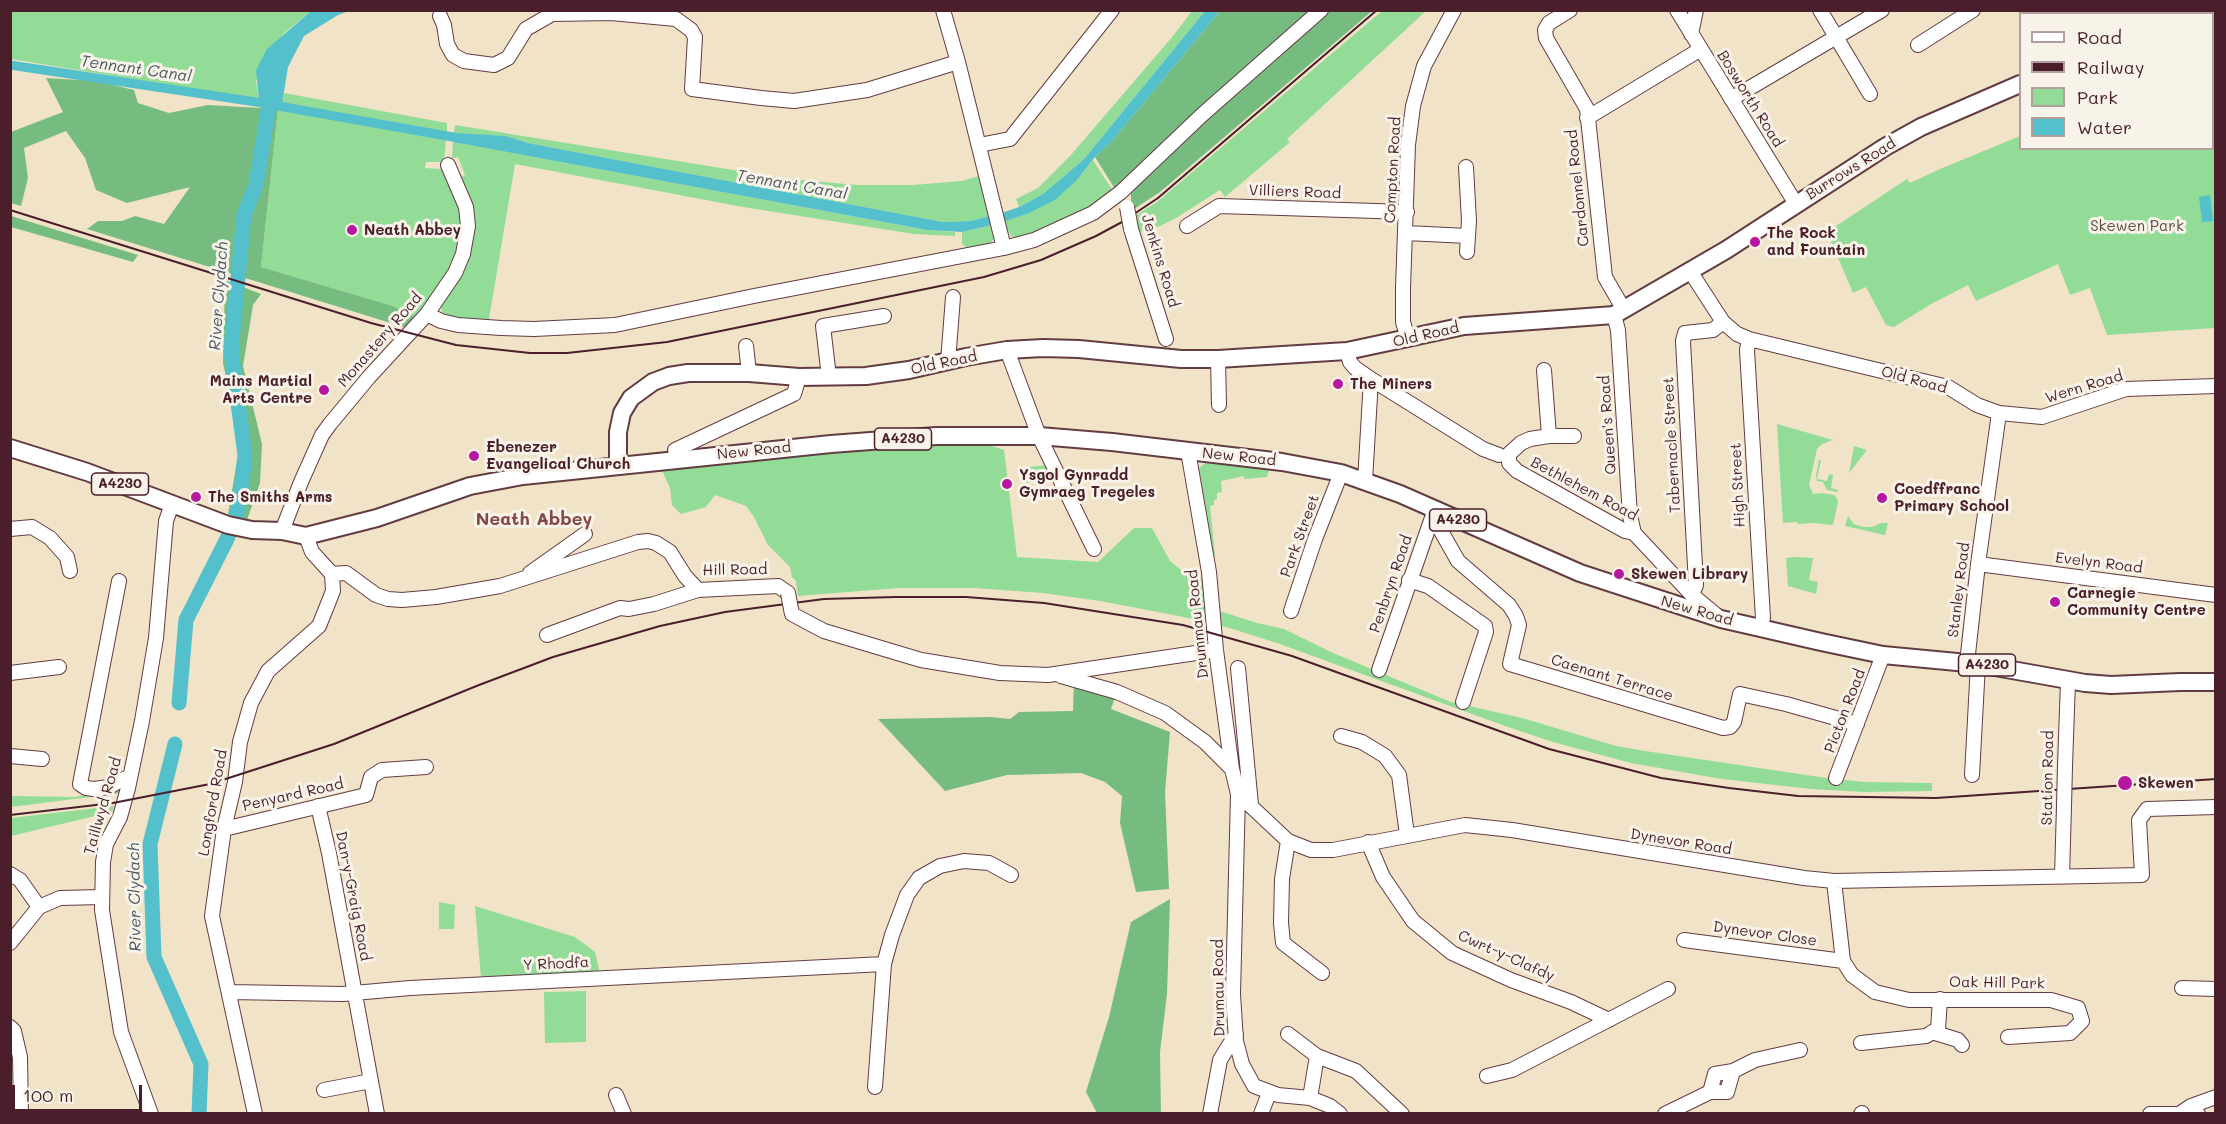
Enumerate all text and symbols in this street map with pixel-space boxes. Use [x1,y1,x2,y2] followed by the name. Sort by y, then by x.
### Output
[2019,12,2214,150] legend
[2077,25,2122,49] text: Road
[1713,47,1787,151] street label: Bosworth Road
[79,52,193,86] water label: Tennant Canal
[2077,55,2144,79] text: Railway
[2077,85,2118,109] text: Park
[2077,115,2132,139] text: Water
[1381,116,1405,224] street label: Compton Road
[1563,128,1593,248] street label: Cardonnel Road
[1803,134,1899,204] street label: Burrows Road
[735,166,849,204] water label: Tennant Canal
[1248,181,1342,203] street label: Villiers Road
[1137,212,1183,310] street label: Jenkins Road
[2090,217,2184,235] park label: Skewen Park
[364,221,461,239] place label: Neath Abbey
[345,223,359,237] marker: Neath Abbey
[1767,224,1865,259] place label: The Rock and Fountain
[1748,235,1762,249] marker: The Rock and Fountain
[206,241,232,351] water label: River Clydach
[334,289,426,391] street label: Monastery Road
[1391,319,1461,351] street label: Old Road
[909,347,979,379] street label: Old Road
[1879,363,1949,397] street label: Old Road
[2043,367,2125,407] street label: Wern Road
[210,372,312,407] place label: Mains Martial Arts Centre
[1350,375,1432,393] place label: The Miners
[1596,375,1620,475] street label: Queen's Road
[1331,377,1345,391] marker: The Miners
[1659,377,1685,513] street label: Tabernacle Street
[317,383,331,397] marker: Mains Martial Arts Centre
[874,428,932,450] road number: A4230
[486,438,630,473] place label: Ebenezer Evangelical Church
[716,438,792,464] street label: New Road
[1727,442,1749,528] street label: High Street
[1201,444,1277,470] street label: New Road
[467,449,481,463] marker: Ebenezer Evangelical Church
[1527,453,1641,525] street label: Bethlehem Road
[1019,466,1155,501] place label: Ysgol Gynradd Gymraeg Tregeles
[92,473,148,495] road number: A4230
[1000,477,1014,491] marker: Ysgol Gynradd Gymraeg Tregeles
[1894,480,2009,515] place label: Coedffranc Primary School
[208,488,332,506] place label: The Smiths Arms
[189,490,203,504] marker: The Smiths Arms
[1875,491,1889,505] marker: Coedffranc Primary School
[1277,492,1323,580] street label: Park Street
[476,508,592,530] district label: Neath Abbey
[1430,509,1486,531] road number: A4230
[1366,533,1416,635] street label: Penbryn Road
[1944,541,1974,639] street label: Stanley Road
[2054,549,2144,577] street label: Evelyn Road
[702,560,768,580] street label: Hill Road
[1631,565,1748,583] place label: Skewen Library
[1612,567,1626,581] marker: Skewen Library
[1183,569,1213,679] street label: Drummau Road
[2067,584,2206,619] place label: Carnegie Community Centre
[1659,592,1735,630] street label: New Road
[2048,595,2062,609] marker: Carnegie Community Centre
[1549,651,1675,705] street label: Caenant Terrace
[1958,654,2016,676] road number: A4230
[1821,666,1869,756] street label: Picton Road
[2038,730,2058,826] street label: Station Road
[195,748,231,858] street label: Longford Road
[80,755,126,857] street label: Taillwyd Road
[2116,774,2134,792] marker: Skewen
[2138,774,2194,792] place label: Skewen
[241,775,345,815] street label: Penyard Road
[1629,825,1733,859] street label: Dynevor Road
[332,830,374,962] street label: Dan-y-Graig Road
[124,842,146,952] water label: River Clydach
[1712,918,1818,950] street label: Dynevor Close
[1455,927,1557,985] street label: Cwrt-y-Clafdy
[1209,939,1229,1037] street label: Drumau Road
[522,953,590,975] street label: Y Rhodfa
[1949,973,2045,993] street label: Oak Hill Park
[15,1073,146,1111] scale bar
[23,1083,73,1107] text: 100 m

